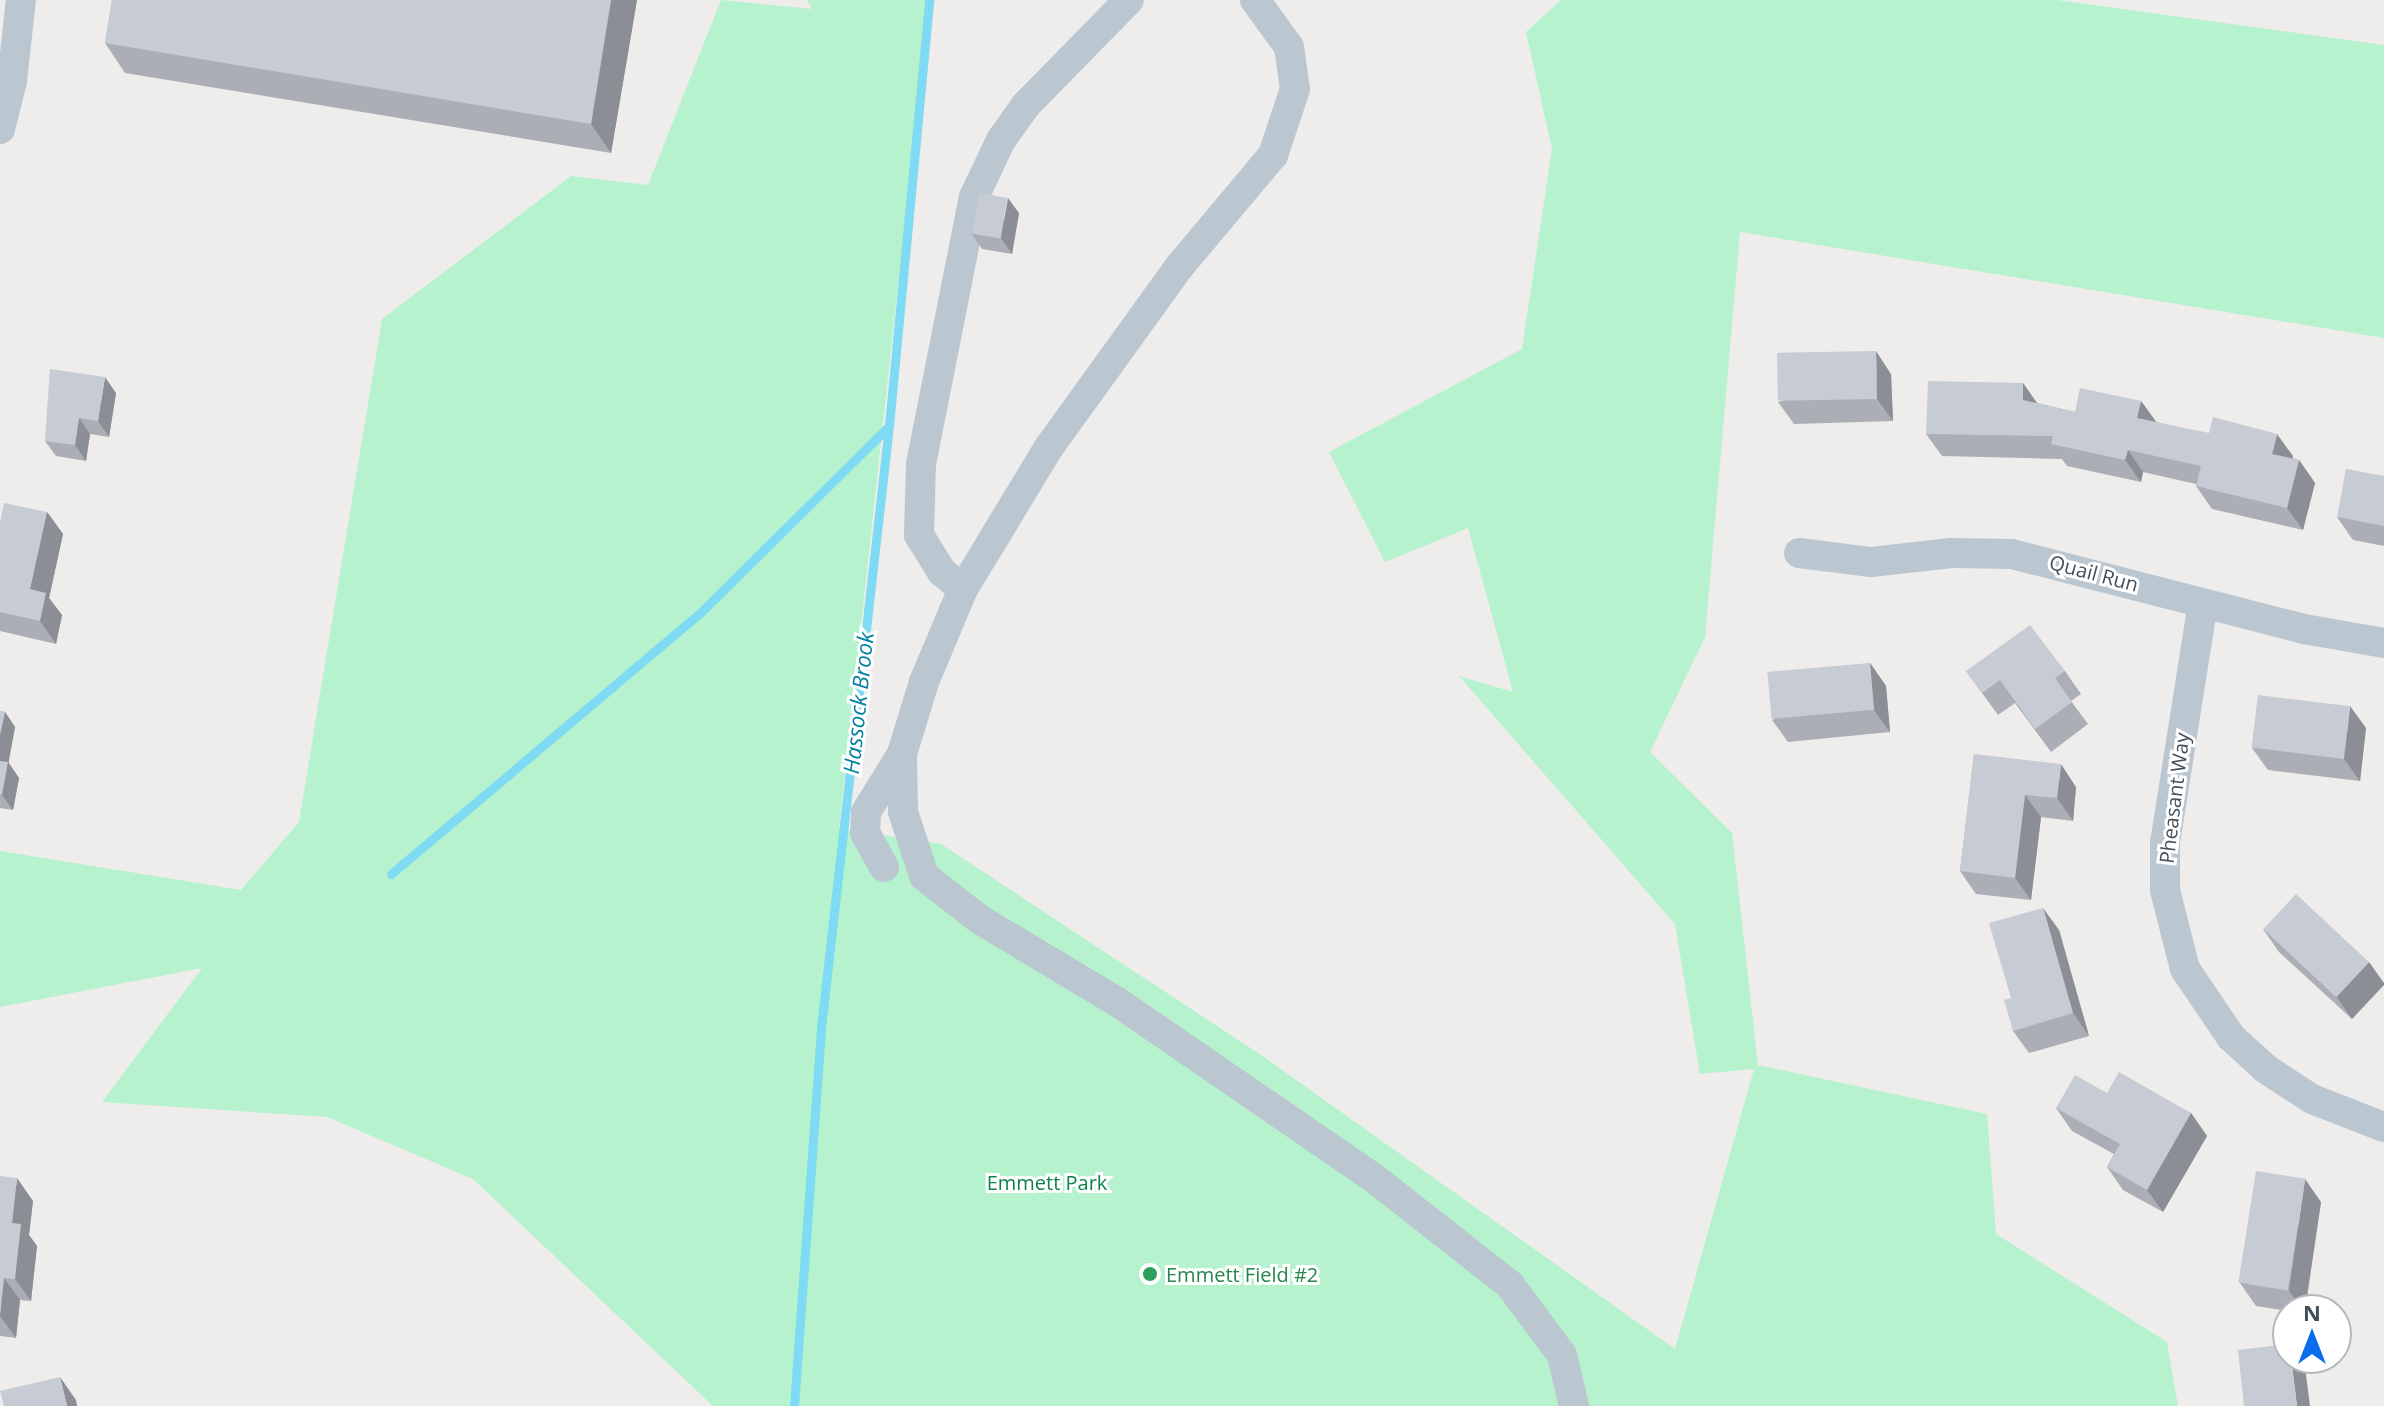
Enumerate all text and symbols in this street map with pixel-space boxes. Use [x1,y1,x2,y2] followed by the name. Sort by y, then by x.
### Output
[2047,550,2141,596] street label: Quail Run
[837,631,879,775] water label: Hassock Brook
[2154,731,2194,865] street label: Pheasant Way
[987,1170,1107,1194] park label: Emmett Park
[1166,1262,1318,1286] place label: Emmett Field #2
[1141,1265,1159,1283] marker: Emmett Field #2
[2272,1294,2352,1374] north arrow
[2303,1297,2321,1327] text: N

